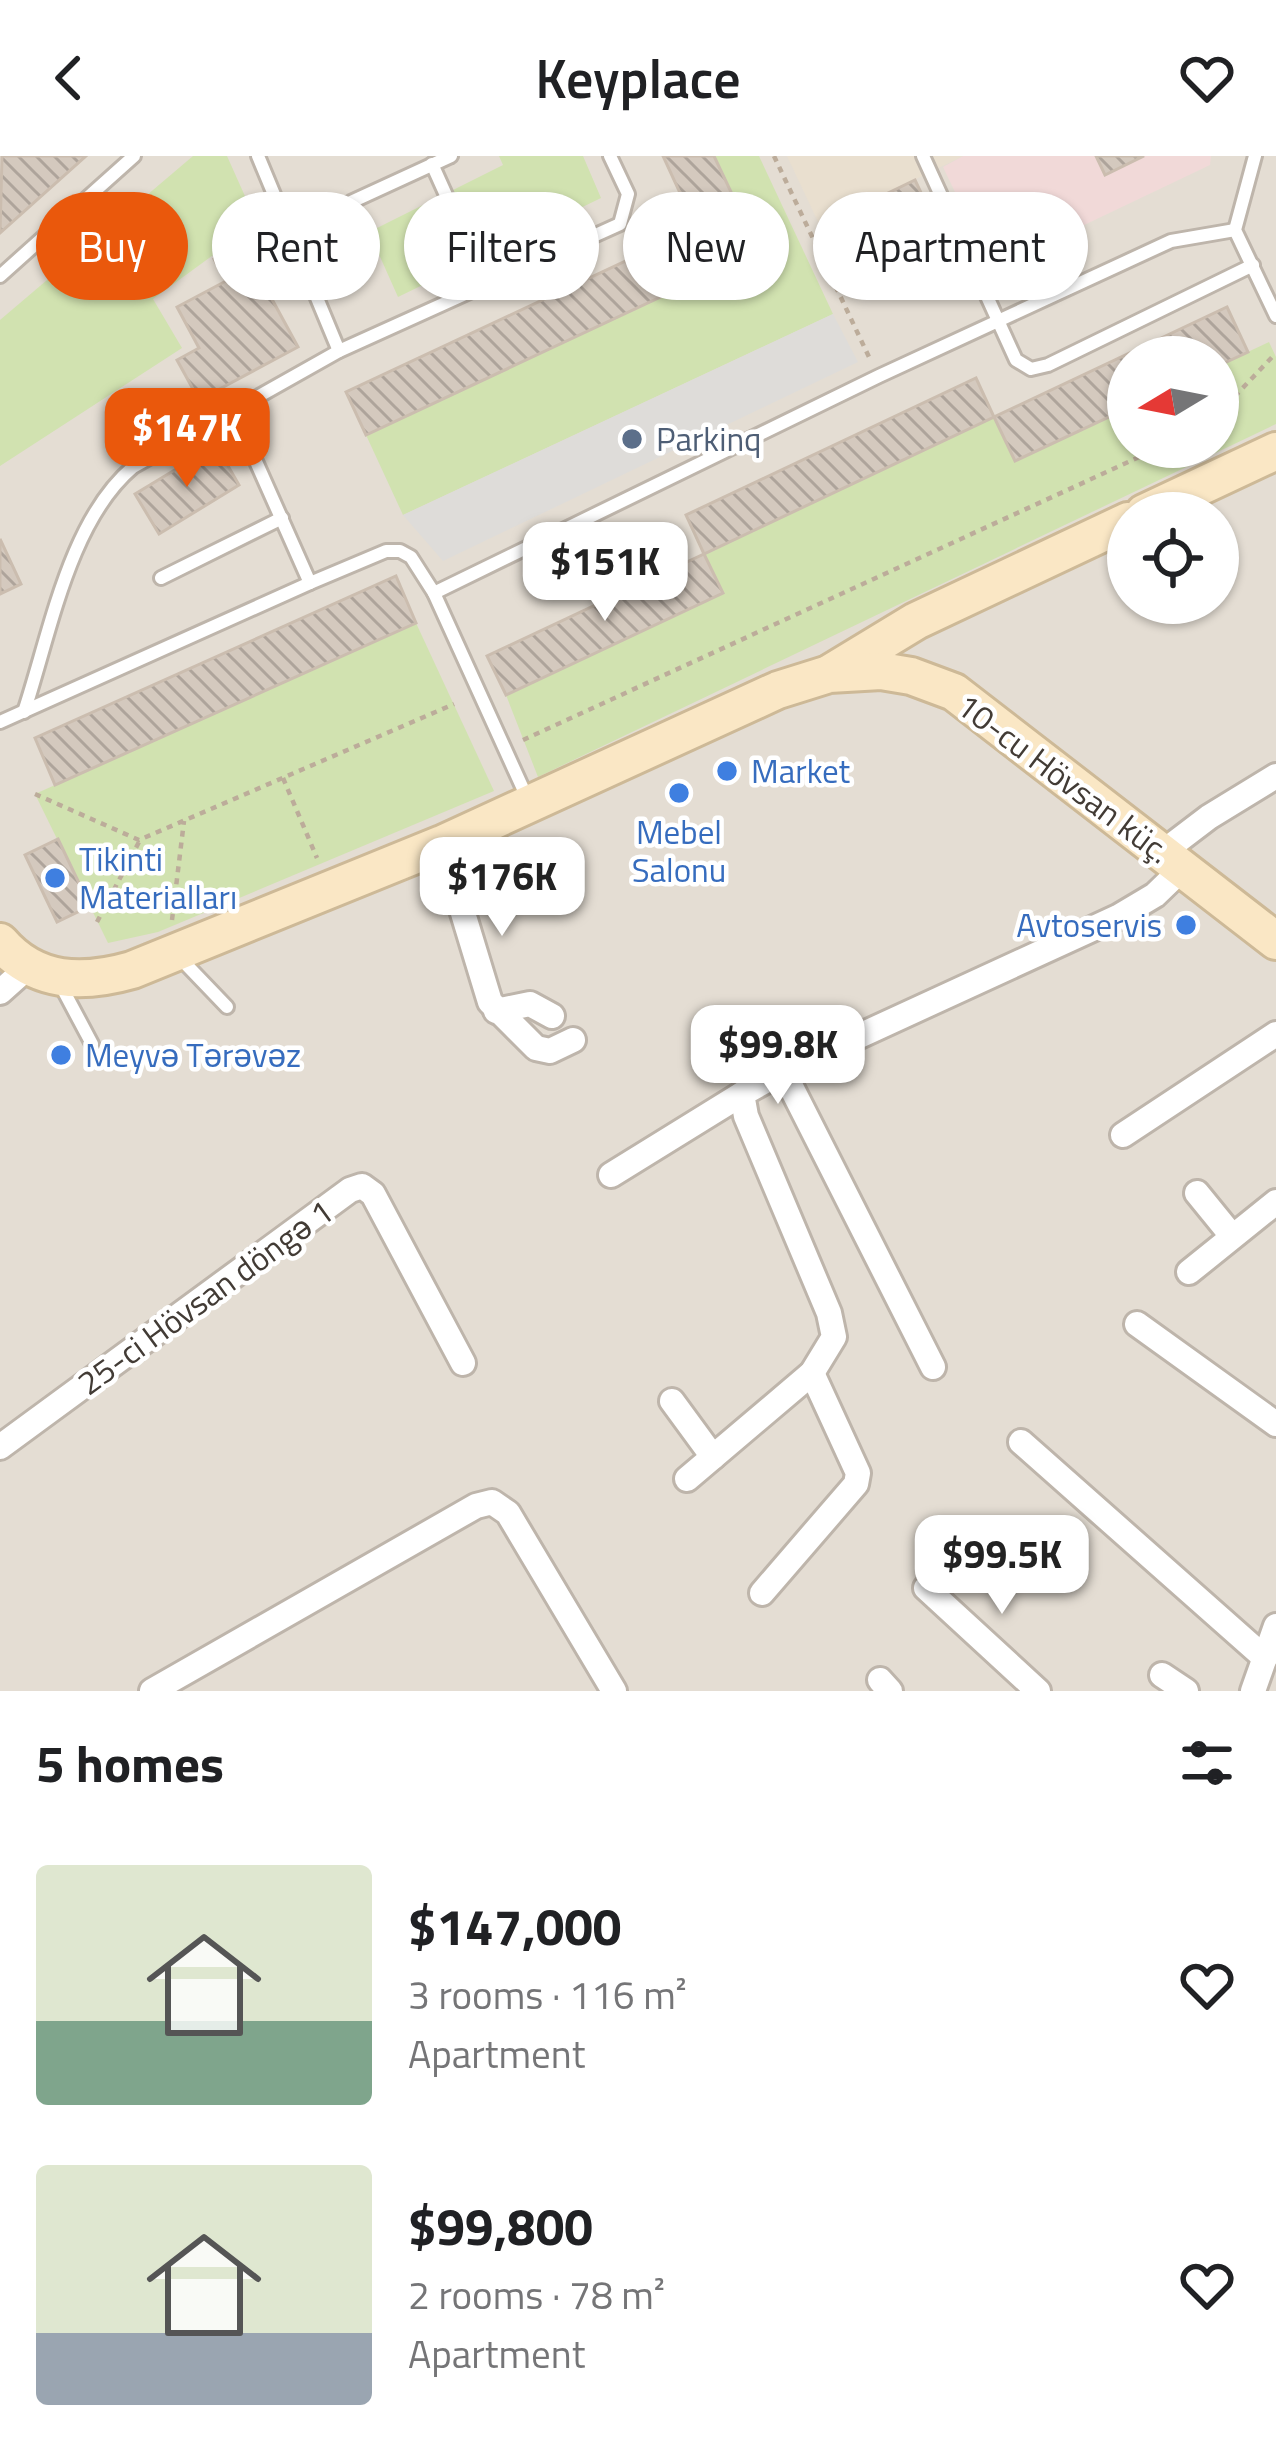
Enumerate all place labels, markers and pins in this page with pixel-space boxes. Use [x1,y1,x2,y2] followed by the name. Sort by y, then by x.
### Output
[103,388,271,490] pin: $147K
[656,414,761,464] place label: Parkinq
[619,426,645,452] marker: Parkinq
[521,522,689,624] pin: $151K
[751,746,851,796] place label: Market
[714,758,740,784] marker: Market
[666,780,692,806] marker: Mebel Salonu
[632,807,726,895] place label: Mebel Salonu
[79,834,237,922] place label: Tikinti Materialları
[418,837,586,939] pin: $176K
[42,865,68,891] marker: Tikinti Materialları
[1016,900,1162,950] place label: Avtoservis
[1173,912,1199,938] marker: Avtoservis
[680,1005,876,1107] pin: $99.8K
[85,1030,301,1080] place label: Meyvə Tərəvəz
[48,1042,74,1068] marker: Meyvə Tərəvəz
[904,1515,1100,1617] pin: $99.5K

